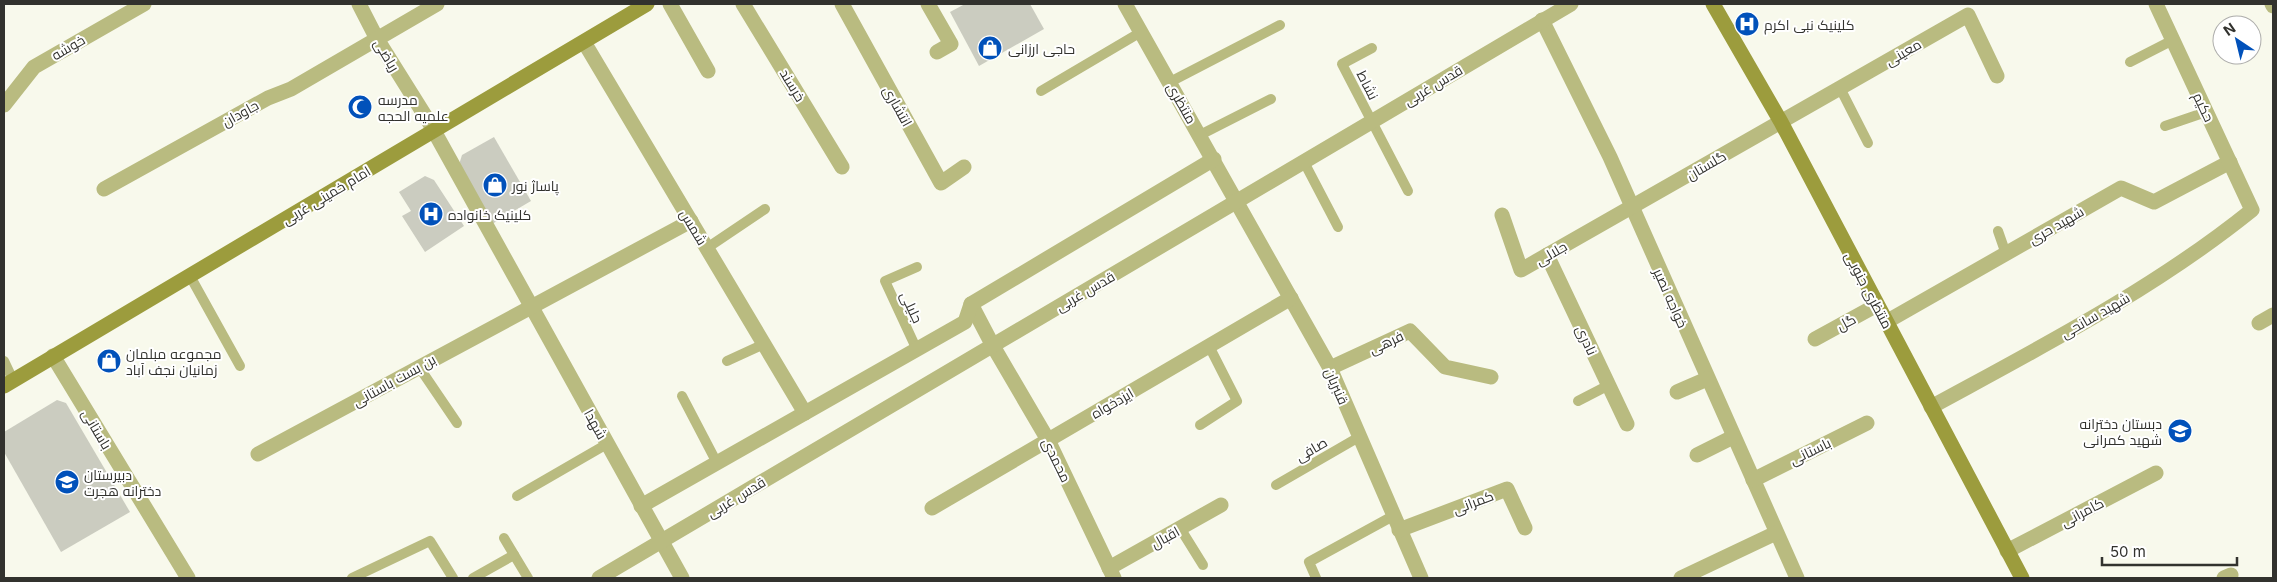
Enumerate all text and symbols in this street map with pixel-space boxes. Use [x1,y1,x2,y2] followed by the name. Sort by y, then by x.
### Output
[1734,11,1760,37] hospital icon: کلینیک نبی اکرم
[2212,15,2262,65] north arrow
[1764,16,1854,35] place label: کلینیک نبی اکرم
[2220,19,2239,39] text: N
[48,31,88,63] street label: خوشه
[371,35,403,75] street label: ریاضی
[977,35,1003,61] shop icon: حاجی ارزانی
[1882,35,1924,69] street label: معینی
[1008,40,1075,57] place label: حاجی ارزانی
[1401,61,1465,109] street label: قدس غربی
[777,66,809,104] street label: خرسند
[1353,68,1383,102] street label: نشاط
[1164,80,1200,126] street label: منتظری
[880,83,916,129] street label: انتشاری
[2188,90,2218,125] street label: حکیم
[378,91,449,124] place label: مدرسه علمیه الحجه
[347,94,373,120] mosque icon: مدرسه علمیه الحجه
[219,96,261,130] street label: جاودان
[1683,147,1729,183] street label: گلستان
[279,162,374,230] street label: امام خمینی غربی
[482,172,508,198] shop icon: پاساژ نور
[511,177,559,196] place label: پاساژ نور
[418,201,444,227] hospital icon: کلینیک خانواده
[2025,202,2087,248] street label: شهید حری
[448,206,531,223] place label: کلینیک خانواده
[677,206,711,248] street label: شمس
[1532,237,1570,269] street label: جلالی
[1842,249,1896,331] street label: منتظری جنوبی
[1650,265,1692,330] street label: خواجه نصیر
[1052,267,1118,315] street label: قدس غربی
[2058,288,2132,342] street label: شهید سانحی
[897,289,927,325] street label: جلیلی
[1834,310,1858,334] street label: گل
[1573,322,1601,358] street label: نادری
[1366,327,1406,357] street label: فرهی
[126,345,222,378] place label: مجموعه مبلمان زمانیان نجف آباد
[96,348,122,374] shop icon: مجموعه مبلمان زمانیان نجف آباد
[349,350,439,410] street label: بن بست باستانی
[1321,365,1353,407] street label: قنبریان
[1088,384,1136,422] street label: ایزدخواه
[78,406,116,452] street label: باستانی
[581,406,611,442] street label: شهدا
[2080,415,2162,448] place label: دبستان دخترانه شهید کمرانی
[2167,418,2193,444] school or university icon: دبستان دخترانه شهید کمرانی
[1292,433,1330,465] street label: صافی
[1787,434,1833,468] street label: باستانی
[1039,435,1075,485] street label: محمدی
[84,466,161,499] place label: دبیرستان دخترانه هجرت
[54,469,80,495] school or university icon: دبیرستان دخترانه هجرت
[704,473,768,521] street label: قدس غربی
[1450,486,1496,518] street label: کمرانی
[2058,494,2106,530] street label: کامرانی
[1148,522,1183,553] street label: اقبال
[2102,534,2237,566] scale bar
[2110,542,2146,561] text: 50 m

